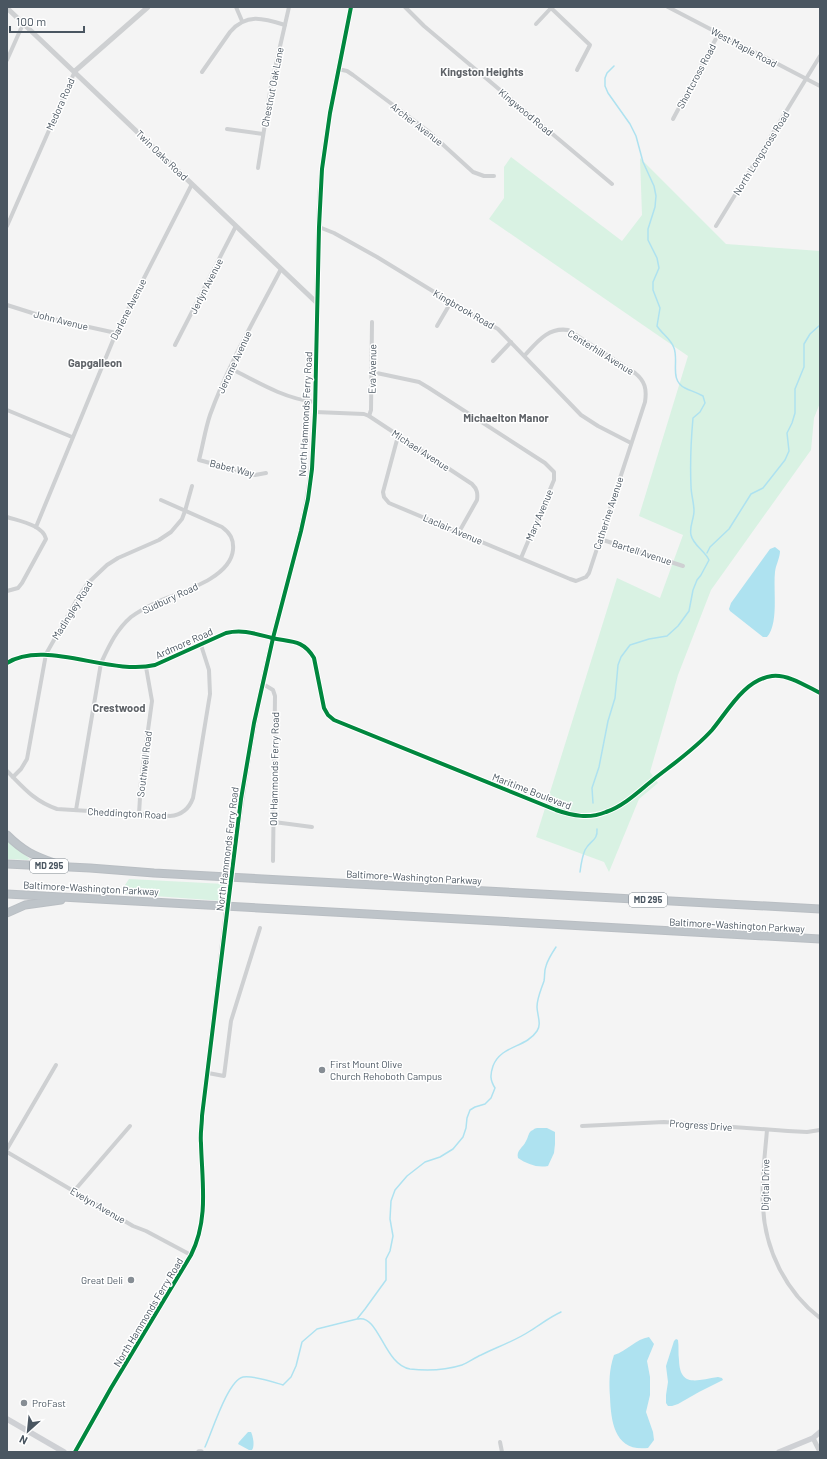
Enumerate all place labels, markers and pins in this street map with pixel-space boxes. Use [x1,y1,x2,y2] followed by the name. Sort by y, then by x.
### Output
[330,1058,442,1082] place label: First Mount Olive Church Rehoboth Campus
[317,1065,327,1075] marker: First Mount Olive Church Rehoboth Campus
[81,1274,123,1286] place label: Great Deli
[126,1275,136,1285] marker: Great Deli
[32,1397,66,1409] place label: ProFast
[19,1398,29,1408] marker: ProFast

